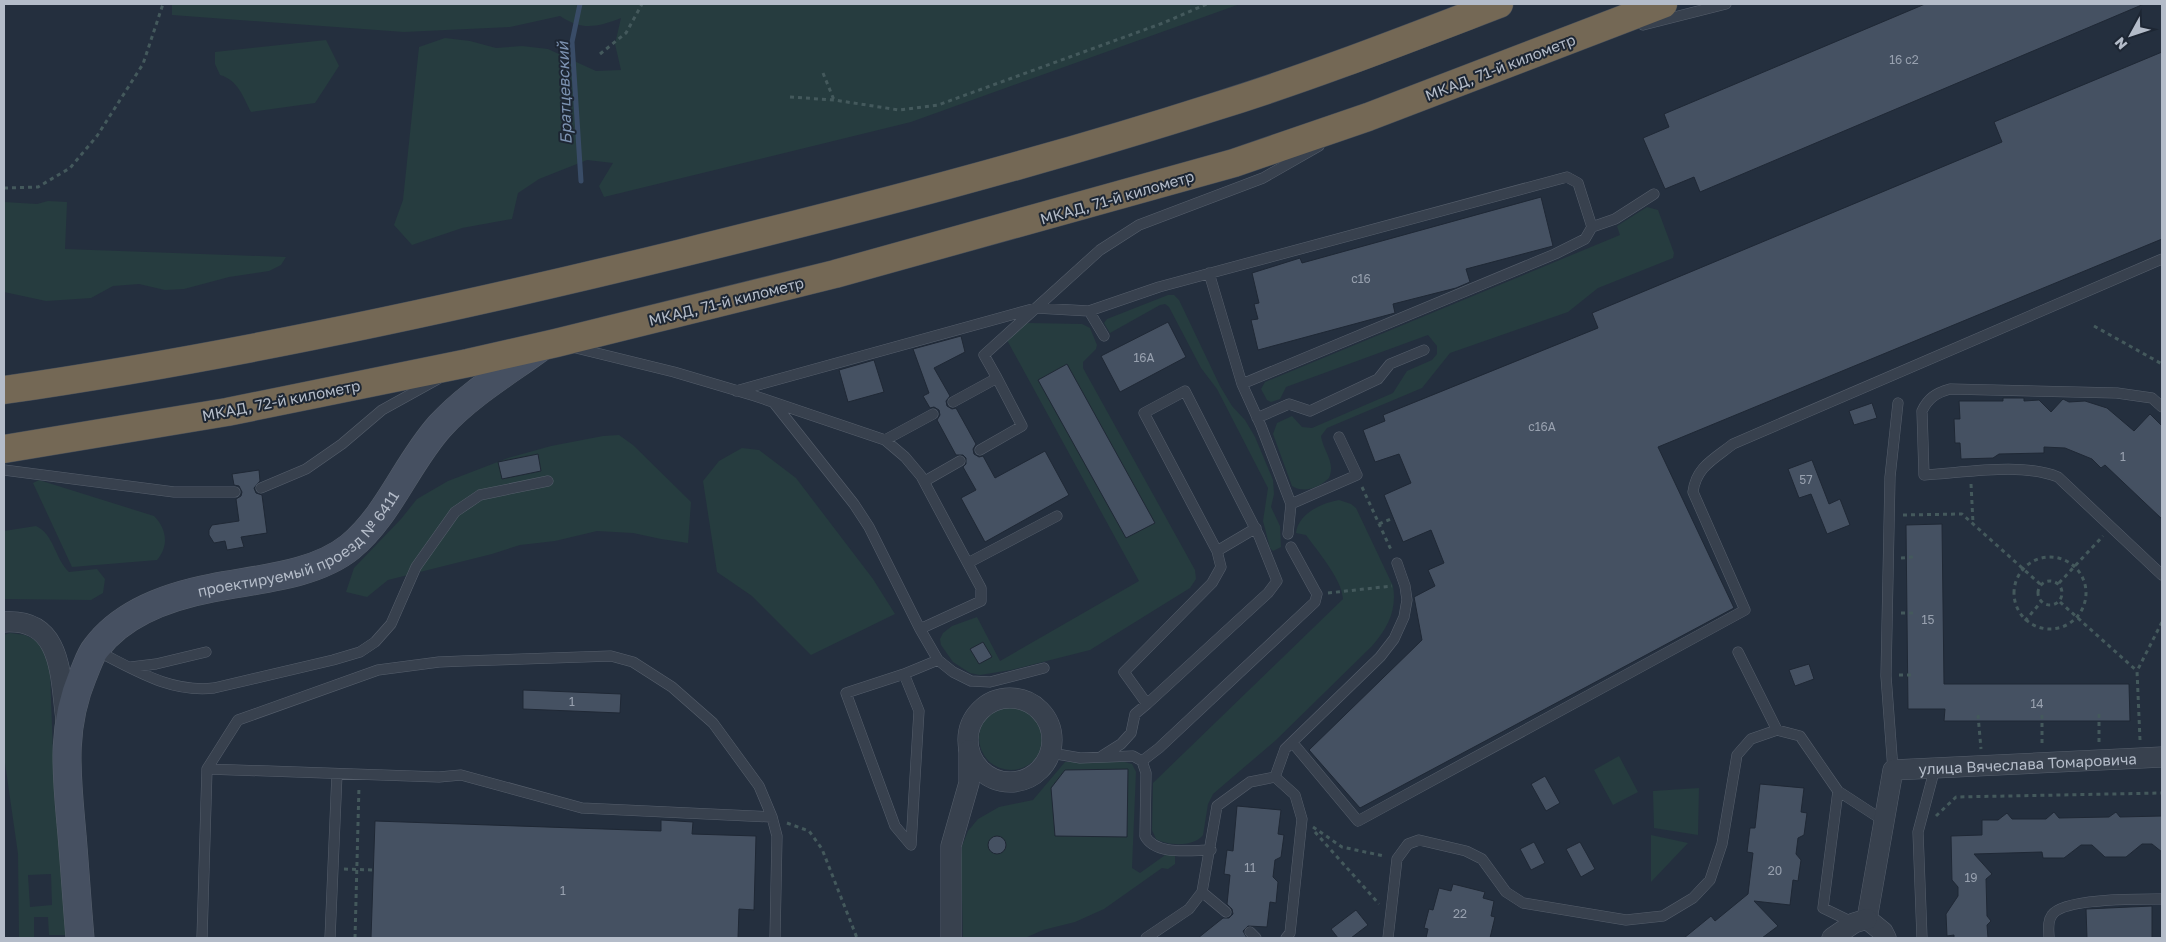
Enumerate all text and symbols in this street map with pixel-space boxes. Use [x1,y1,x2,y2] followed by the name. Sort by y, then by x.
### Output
[2106,10,2156,60] north arrow
[1422,30,1578,104] street label: МКАД, 71-й километр
[2111,34,2131,53] text: N
[552,40,576,145] water label: Братцевский
[1889,52,1919,67] house number: 16 с2
[1038,166,1196,228] street label: МКАД, 71-й километр
[1351,271,1371,286] house number: с16
[647,273,805,329] street label: МКАД, 71-й километр
[1133,350,1155,365] house number: 16А
[200,376,362,424] street label: МКАД, 72-й километр
[1528,419,1556,434] house number: с16А
[2120,449,2126,464] house number: 1
[1799,472,1813,487] house number: 57
[196,487,402,600] street label: проектируемый проезд № 6411
[1922,612,1934,627] house number: 15
[569,694,575,709] house number: 1
[2030,696,2044,711] house number: 14
[1918,749,2137,778] street label: улица Вячеслава Томаровича
[1244,860,1256,875] house number: 11
[1768,863,1782,878] house number: 20
[1964,870,1978,885] house number: 19
[560,883,566,898] house number: 1
[1453,906,1467,921] house number: 22

